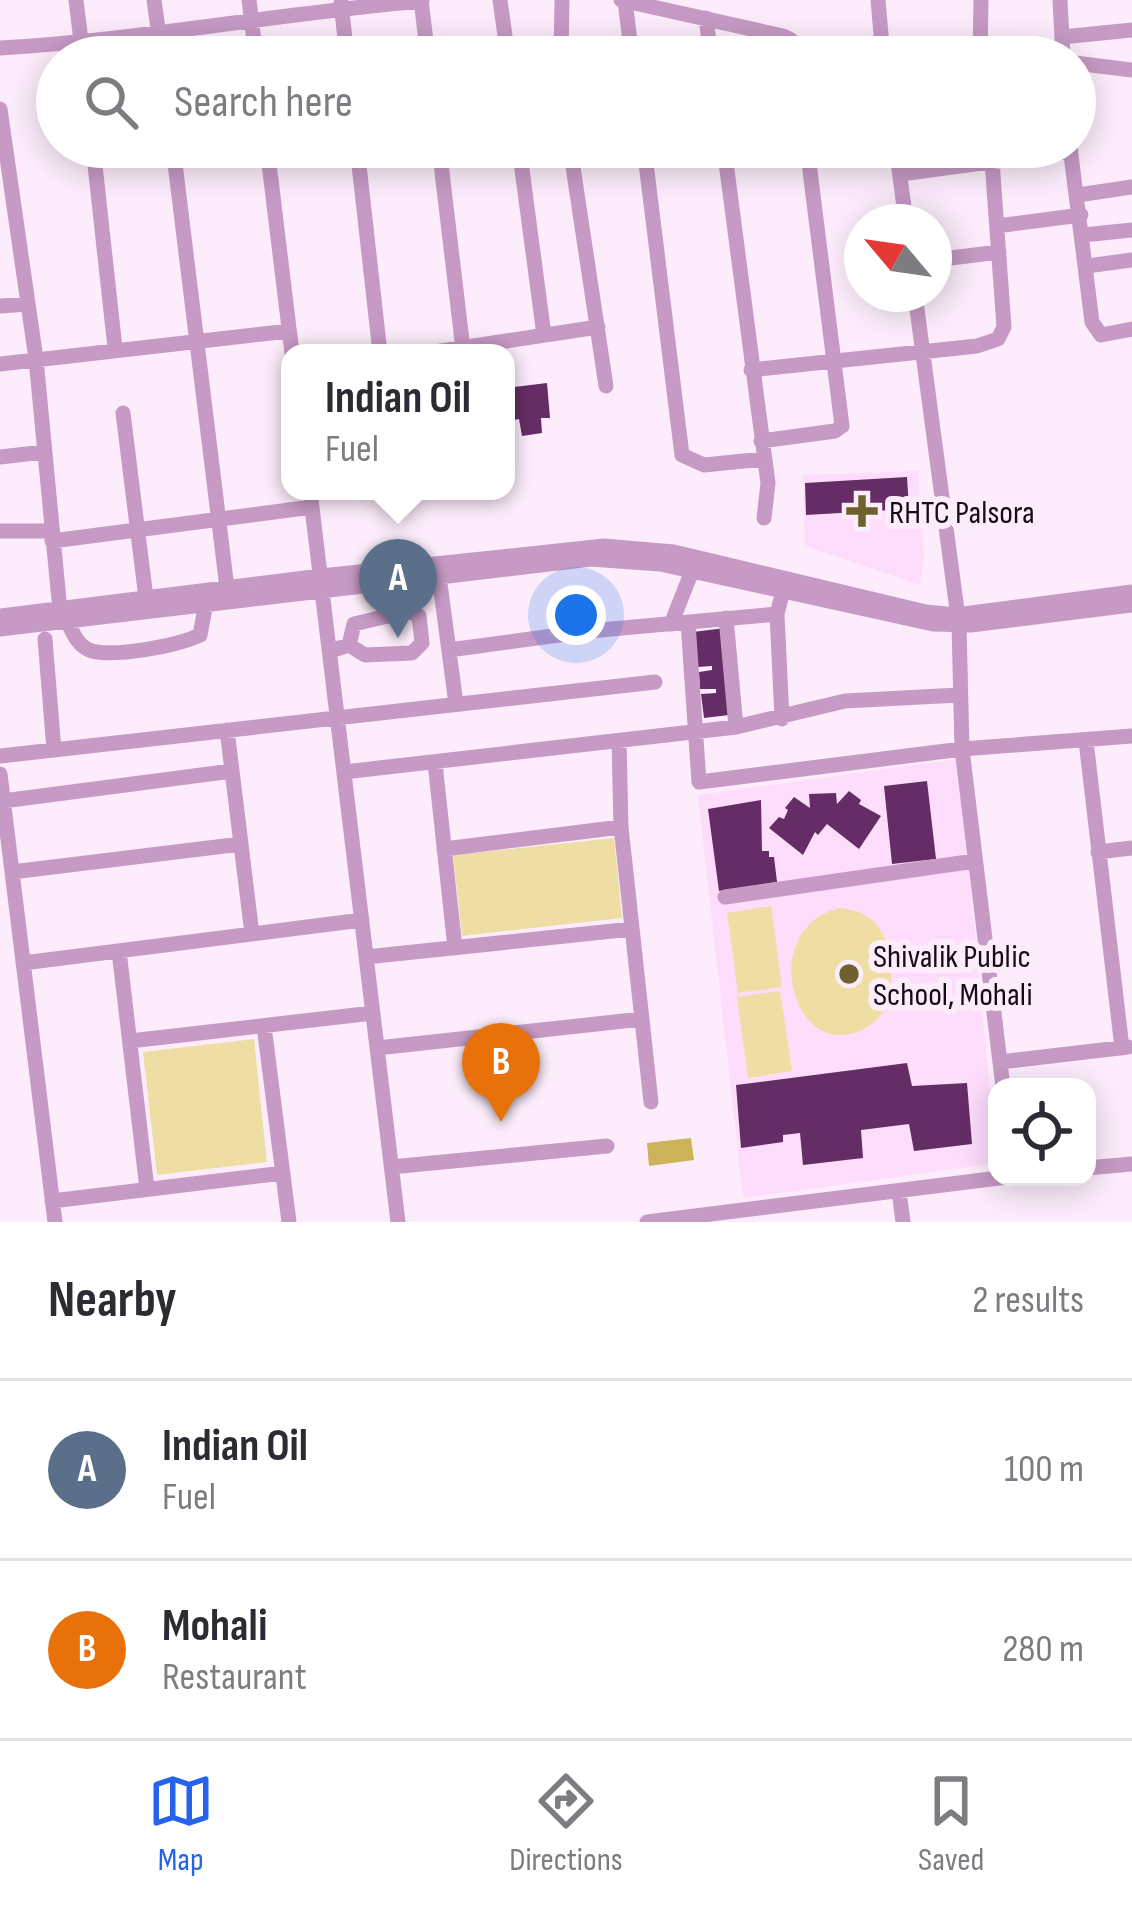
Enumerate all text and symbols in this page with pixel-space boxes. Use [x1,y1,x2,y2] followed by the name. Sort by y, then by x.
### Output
[36,36,1096,168] search box
[78,69,144,135] icon: search
[174,75,353,130] text: Search here
[844,204,952,312] north arrow
[281,344,515,500] popup
[325,371,471,426] text: Indian Oil
[325,426,379,473] text: Fuel
[889,493,1035,533] place label: RHTC Palsora
[846,495,878,527] marker: RHTC Palsora
[359,539,437,638] pin: A
[546,585,606,645] your location
[873,937,1033,1015] place label: Shivalik Public School, Mohali
[836,961,862,987] marker: Shivalik Public School, Mohali
[462,1023,540,1122] pin: B
[988,1078,1096,1186] map controls
[988,1078,1096,1186] button: locate
[48,1270,177,1331] text: Nearby
[972,1277,1084,1324] text: 2 results
[162,1419,308,1474] text: Indian Oil
[78,1446,96,1493] text: A
[1004,1446,1084,1493] text: 100 m
[162,1474,216,1521] text: Fuel
[162,1599,267,1654] text: Mohali
[78,1626,96,1673] text: B
[1002,1626,1084,1673] text: 280 m
[162,1654,307,1701] text: Restaurant
[148,1768,214,1880] tab: Map
[509,1768,623,1880] tab: Directions
[918,1768,984,1880] tab: Saved

